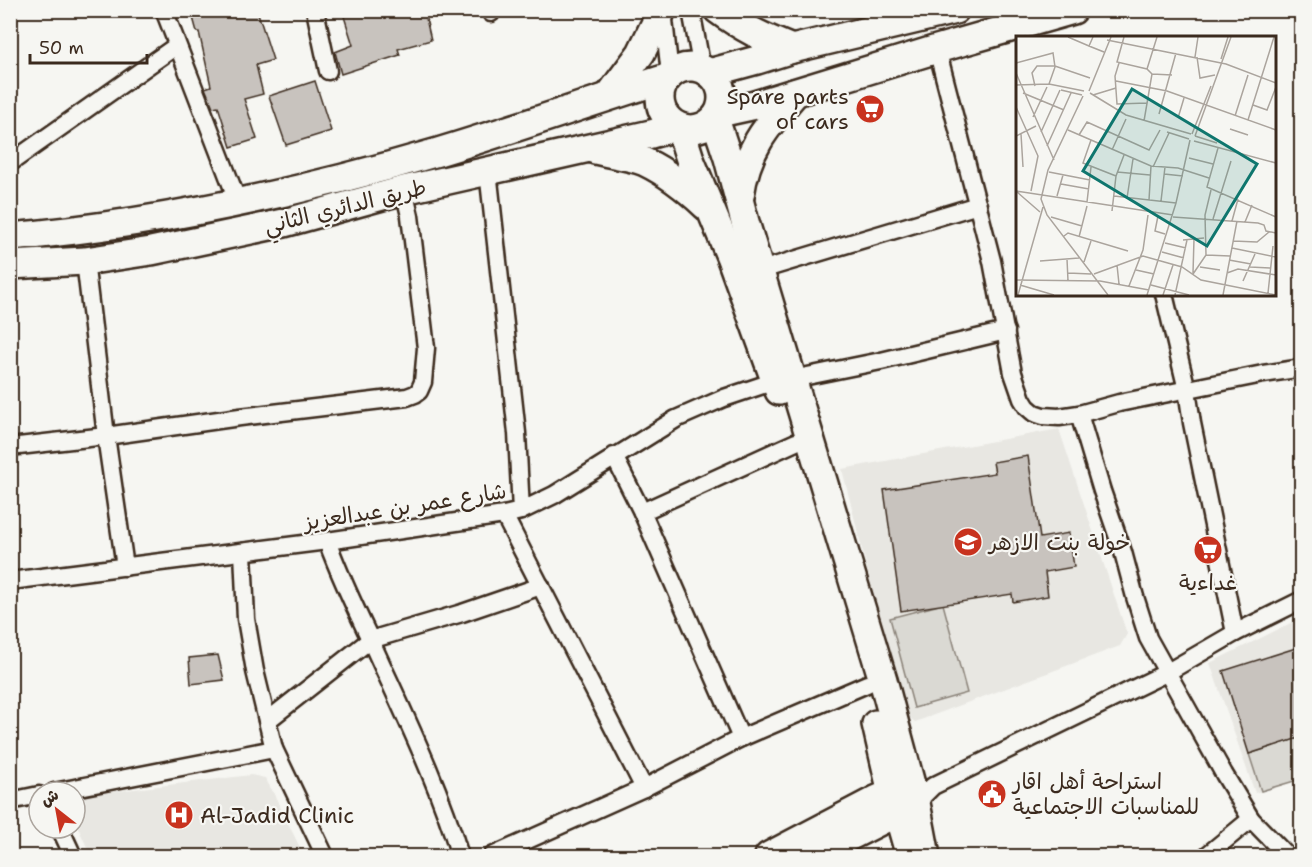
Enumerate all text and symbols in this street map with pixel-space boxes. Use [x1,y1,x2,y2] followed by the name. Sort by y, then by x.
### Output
[30,27,147,65] scale bar
[39,36,84,60] text: 50 m
[1016,36,1276,296] inset map
[726,82,849,136] place label: Spare parts of cars
[854,93,886,125] supermarket icon: Spare parts of cars
[261,172,431,246] street label: طريق الدائري الثاني
[300,476,509,538] street label: شارع عمر بن عبدالعزيز
[952,526,984,558] school or university icon: خولة بنت الازهر
[987,528,1130,557] place label: خولة بنت الازهر
[1192,534,1224,566] supermarket icon: غداءية
[1179,568,1237,597] place label: غداءية
[1011,767,1199,821] place label: استراحة أهل اقار للمناسبات الاجتماعية
[976,778,1008,810] public building icon: استراحة أهل اقار للمناسبات الاجتماعية
[27,780,87,840] north arrow
[37,784,62,811] text: ش
[163,799,195,831] hospital icon: Al-Jadid Clinic
[200,801,354,830] place label: Al-Jadid Clinic

